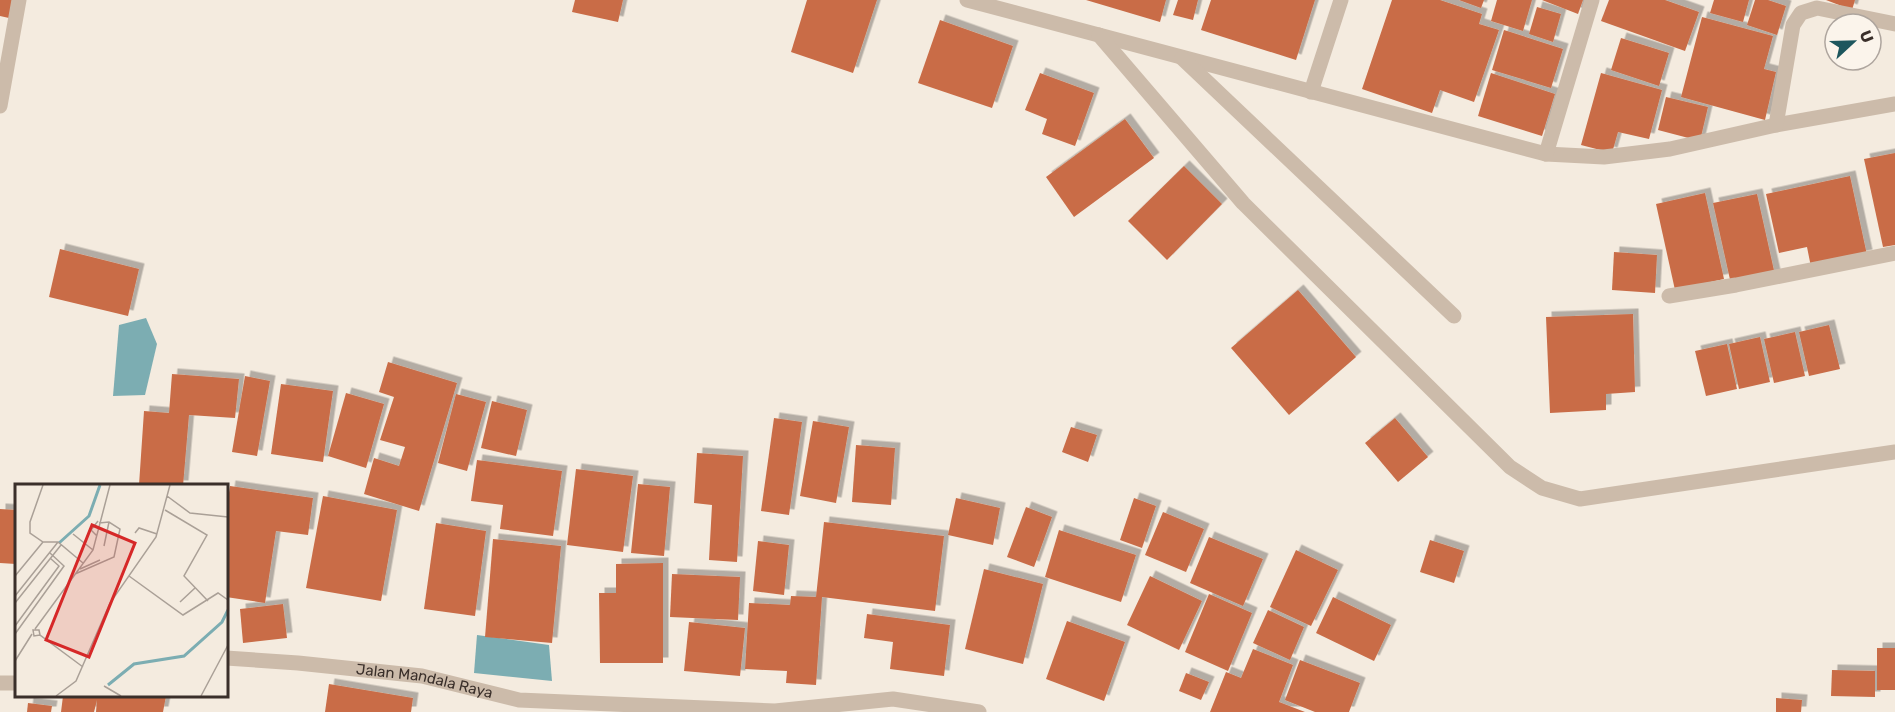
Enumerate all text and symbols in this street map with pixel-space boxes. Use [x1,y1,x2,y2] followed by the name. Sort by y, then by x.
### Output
[1823,12,1883,72] north arrow
[1855,28,1877,46] text: U
[15,484,228,697] inset map
[355,660,495,702] street label: Jalan Mandala Raya

